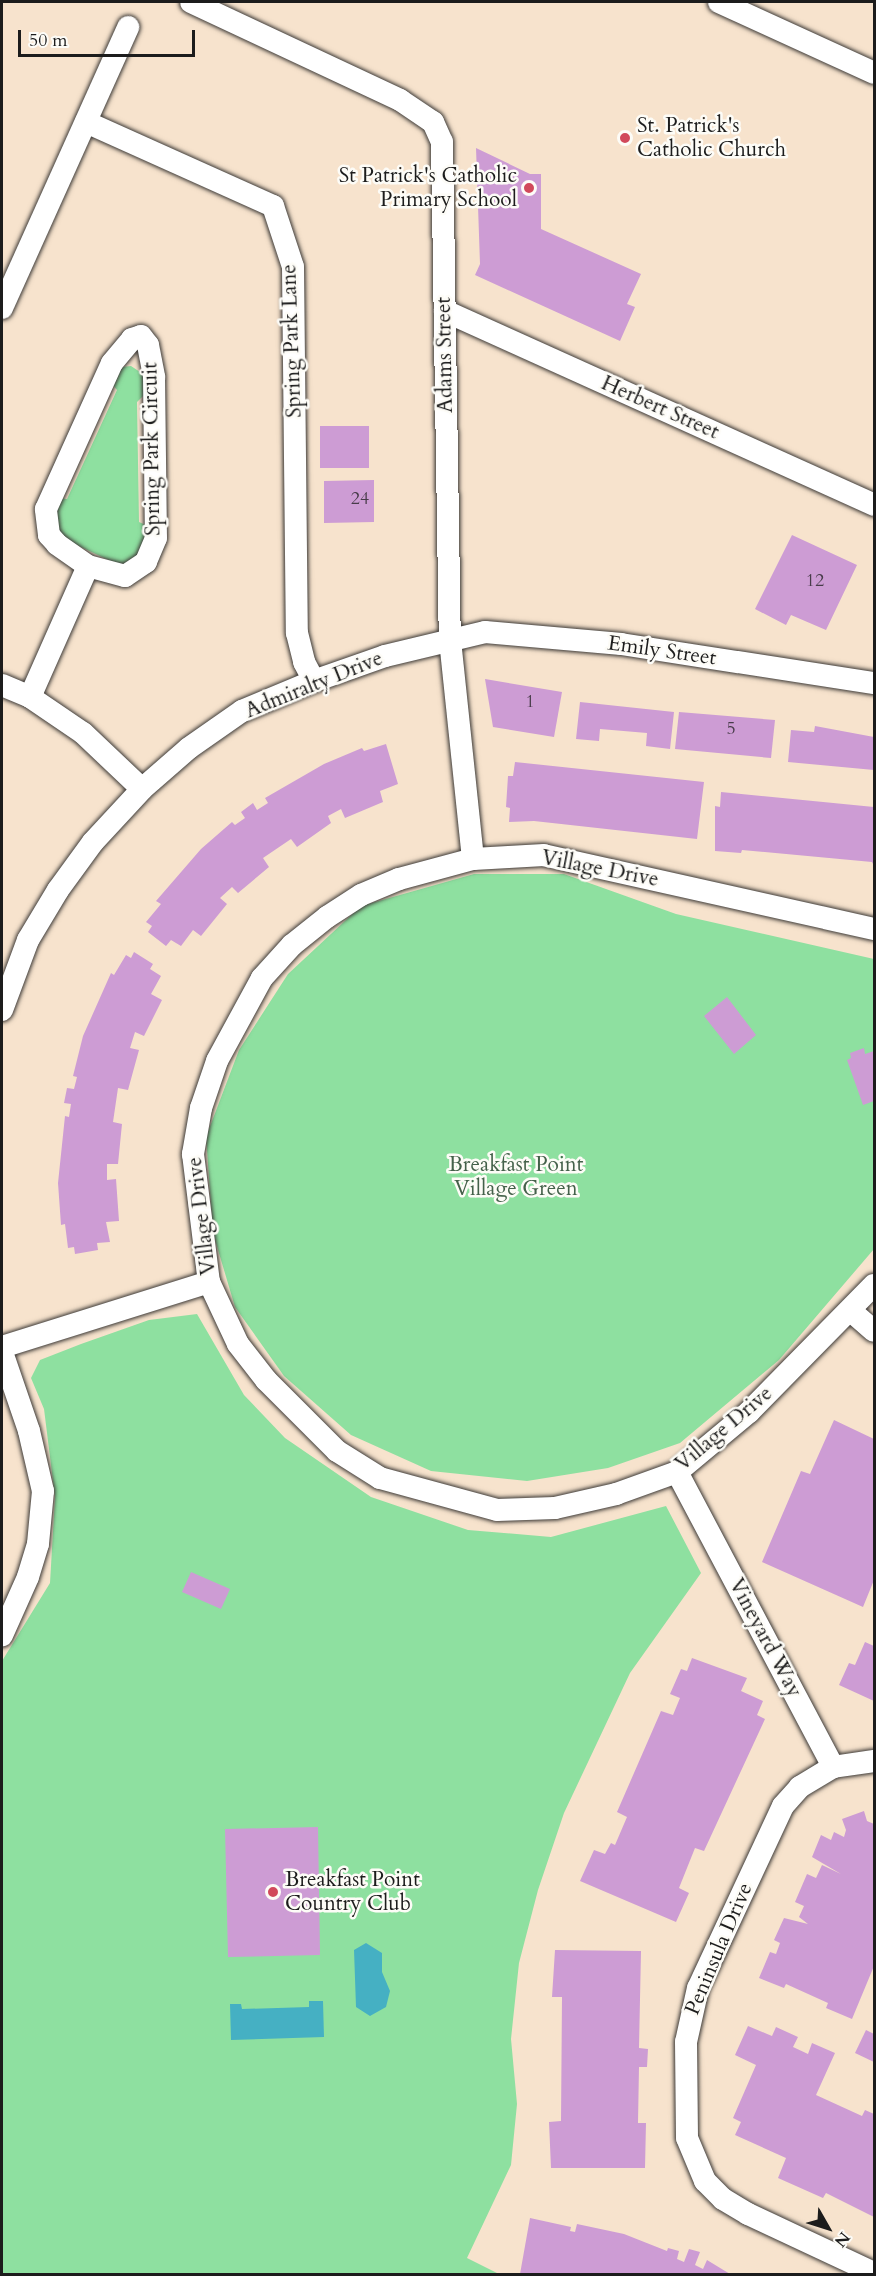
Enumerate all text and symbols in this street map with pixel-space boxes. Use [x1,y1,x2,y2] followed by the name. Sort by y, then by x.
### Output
[21,18,198,56] scale bar
[29,28,68,53] text: 50 m
[637,113,786,163] place label: St. Patrick's Catholic Church
[618,131,632,145] marker: St. Patrick's Catholic Church
[339,163,517,213] place label: St Patrick's Catholic Primary School
[522,181,536,195] marker: St Patrick's Catholic Primary School
[277,264,307,418] street label: Spring Park Lane
[431,297,459,413] street label: Adams Street
[138,362,166,536] street label: Spring Park Circuit
[597,371,723,445] street label: Herbert Street
[351,488,369,510] house number: 24
[806,570,824,592] house number: 12
[606,631,718,671] street label: Emily Street
[242,646,386,724] street label: Admiralty Drive
[525,691,535,713] house number: 1
[726,718,736,740] house number: 5
[539,845,661,893] street label: Village Drive
[449,1152,583,1202] park label: Breakfast Point Village Green
[182,1155,222,1277] street label: Village Drive
[670,1381,778,1477] street label: Village Drive
[723,1574,807,1702] street label: Vineyard Way
[285,1867,420,1917] place label: Breakfast Point Country Club
[680,1879,758,2019] street label: Peninsula Drive
[266,1885,280,1899] marker: Breakfast Point Country Club
[798,2198,858,2258] north arrow
[829,2227,855,2252] text: N

